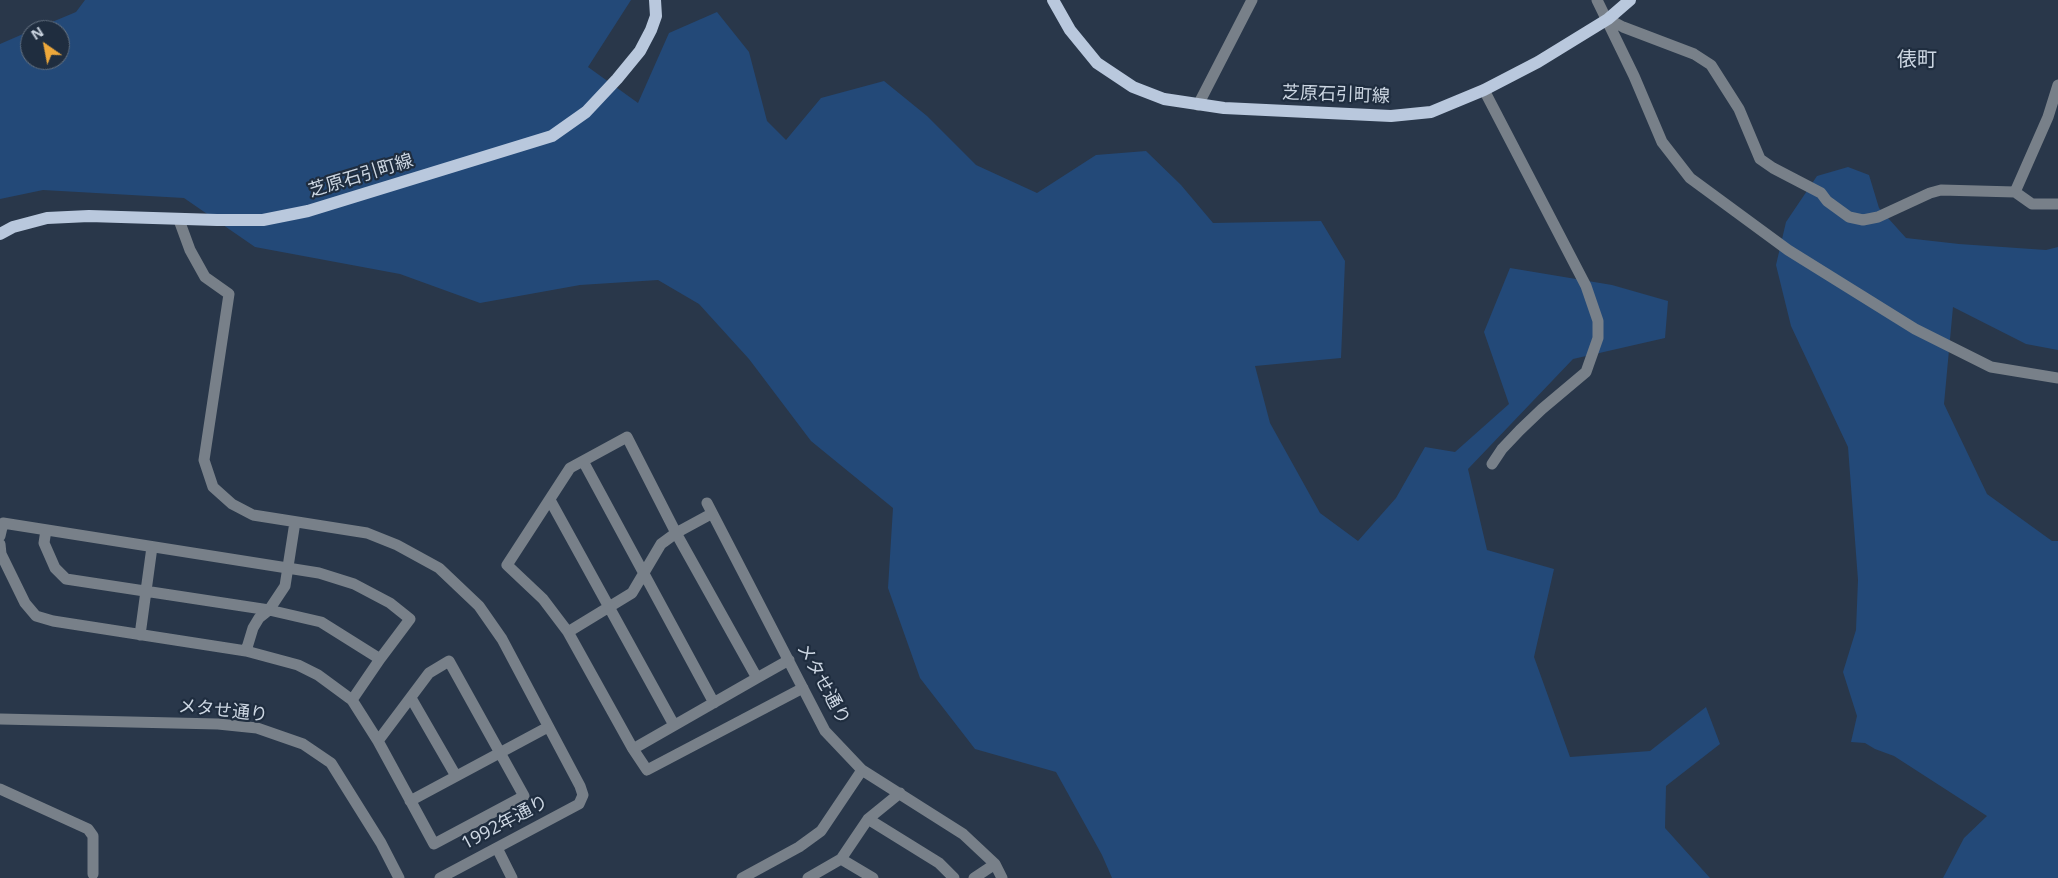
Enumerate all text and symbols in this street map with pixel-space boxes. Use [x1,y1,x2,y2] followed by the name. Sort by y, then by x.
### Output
[20,20,70,70] north arrow
[27,22,47,44] text: N
[1897,48,1937,72] district label: 俵町
[1282,82,1390,108] street label: 芝原石引町線
[306,150,416,202] street label: 芝原石引町線
[792,639,854,729] street label: メタせ通り
[177,696,269,726] street label: メタせ通り
[458,791,552,855] street label: 1992年通り

